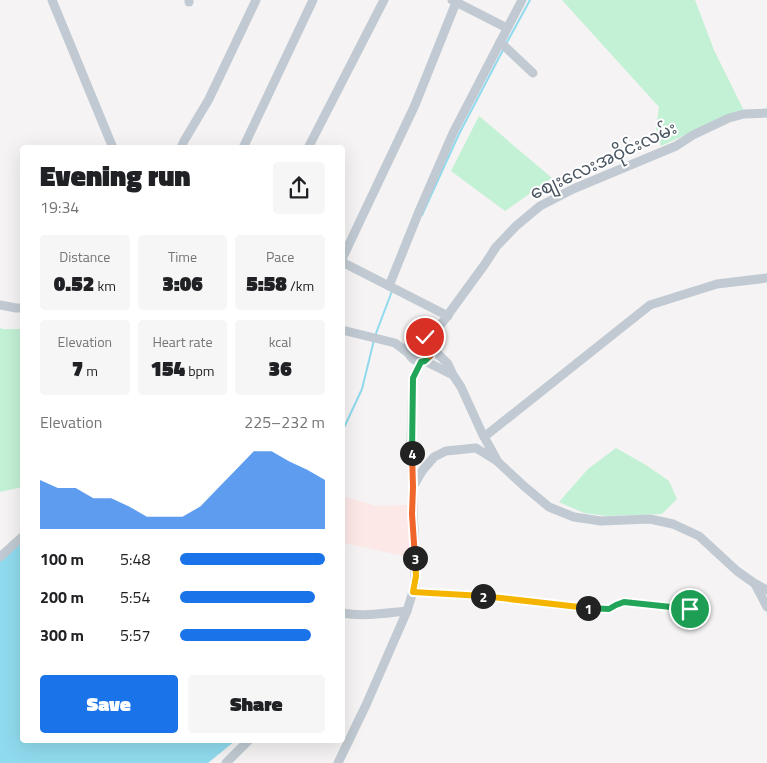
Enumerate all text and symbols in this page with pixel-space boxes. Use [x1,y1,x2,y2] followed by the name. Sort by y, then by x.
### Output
[525,114,682,208] street label: စျေးလေးအဝိုင်းလမ်း
[40,154,191,197] text: Evening run
[273,162,325,214] button: share
[40,195,79,219] text: 19:34
[59,246,110,267] text: Distance
[168,246,197,267] text: Time
[266,246,294,267] text: Pace
[54,267,94,299] text: 0.52
[162,267,203,299] text: 3:06
[246,267,287,299] text: 5:58
[94,275,116,296] text: km
[287,275,314,296] text: /km
[404,316,446,358] pin
[411,323,439,351] icon: check
[58,331,112,352] text: Elevation
[152,331,213,352] text: Heart rate
[269,331,292,352] text: kcal
[72,352,83,384] text: 7
[150,352,185,384] text: 154
[269,352,292,384] text: 36
[83,360,98,381] text: m
[185,360,215,381] text: bpm
[40,410,102,434] text: Elevation
[244,410,325,434] text: 225–232 m
[400,440,424,466] pin: 4
[409,443,416,464] text: 4
[402,546,428,570] pin: 3
[40,547,84,571] text: 100 m
[120,547,150,571] text: 5:48
[412,548,419,569] text: 3
[470,584,496,608] pin: 2
[40,585,84,609] text: 200 m
[120,585,150,609] text: 5:54
[480,586,487,607] text: 2
[669,588,711,630] pin
[676,595,704,623] icon: arrive
[576,596,600,620] pin: 1
[585,598,592,619] text: 1
[40,623,84,647] text: 300 m
[120,623,150,647] text: 5:57
[40,675,178,733] button: Save
[188,675,325,733] button: Share

